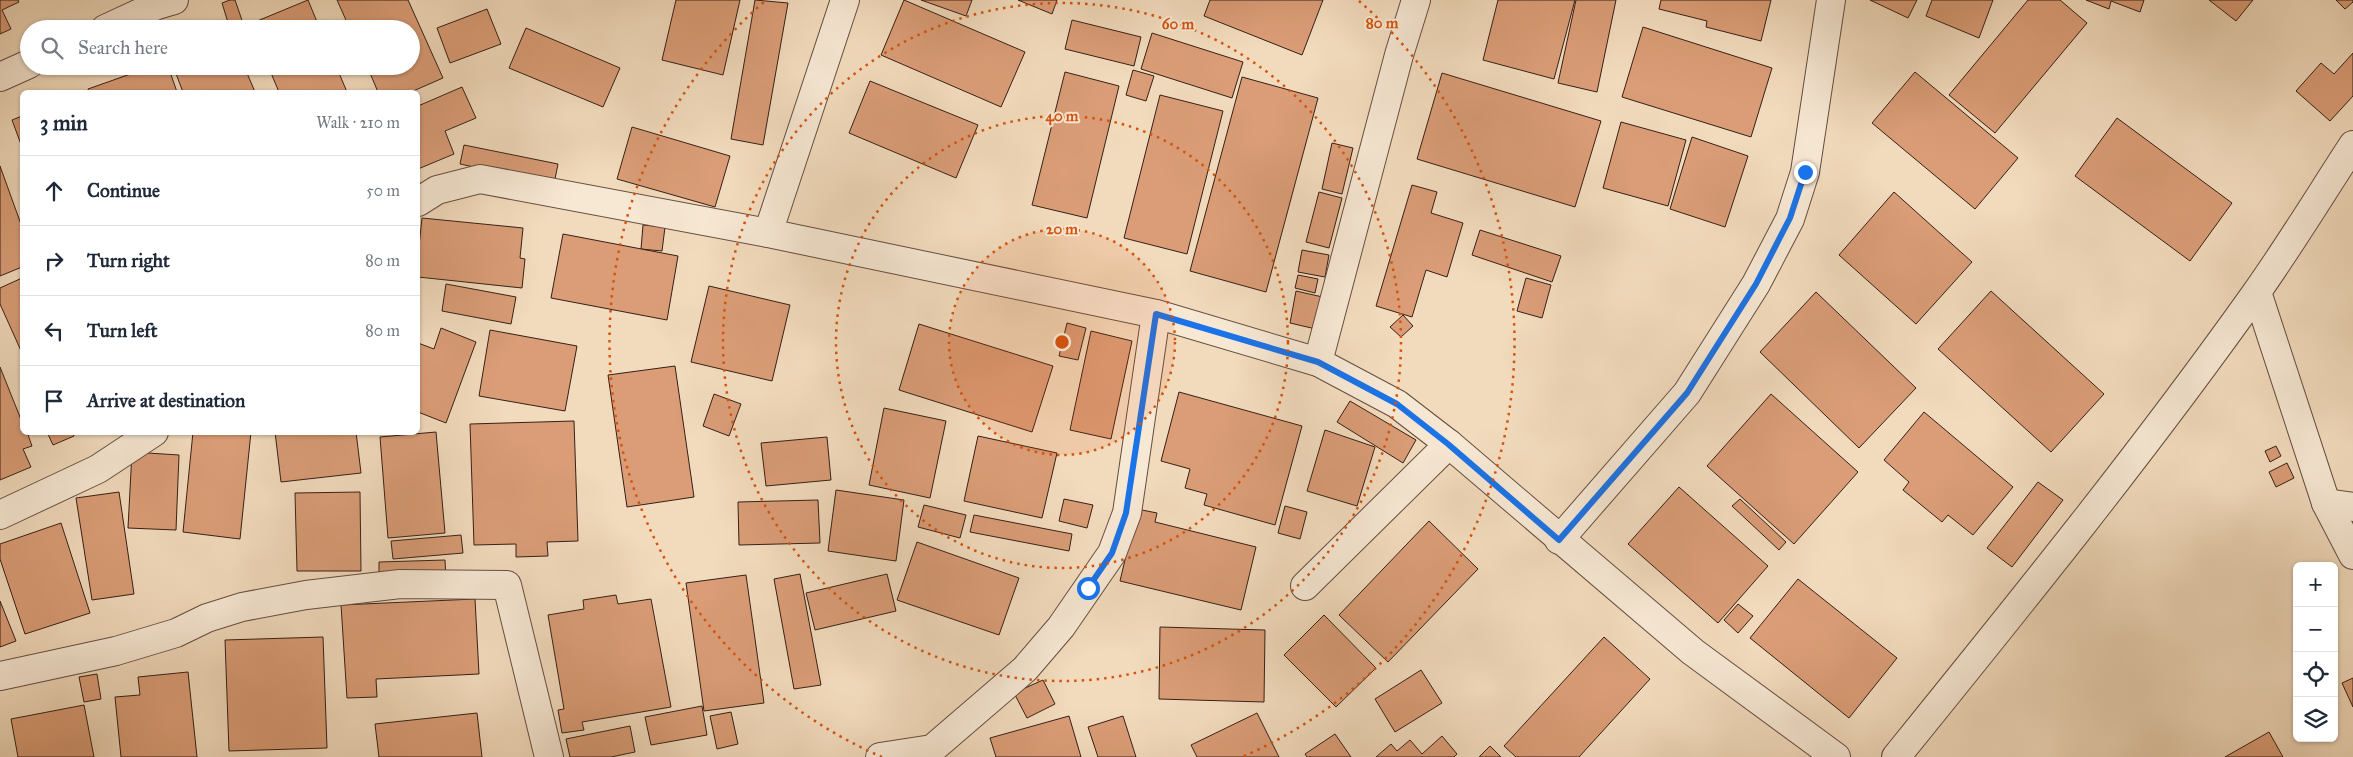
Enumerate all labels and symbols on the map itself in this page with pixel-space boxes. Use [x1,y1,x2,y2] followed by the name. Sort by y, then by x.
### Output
[1366,14,1399,32] text: 80 m
[1162,15,1195,33] text: 60 m
[1046,107,1079,126] text: 40 m
[1794,161,1817,184] route end
[1046,220,1078,238] text: 20 m
[1053,333,1071,351] centre of rings
[1077,577,1100,600] route start

